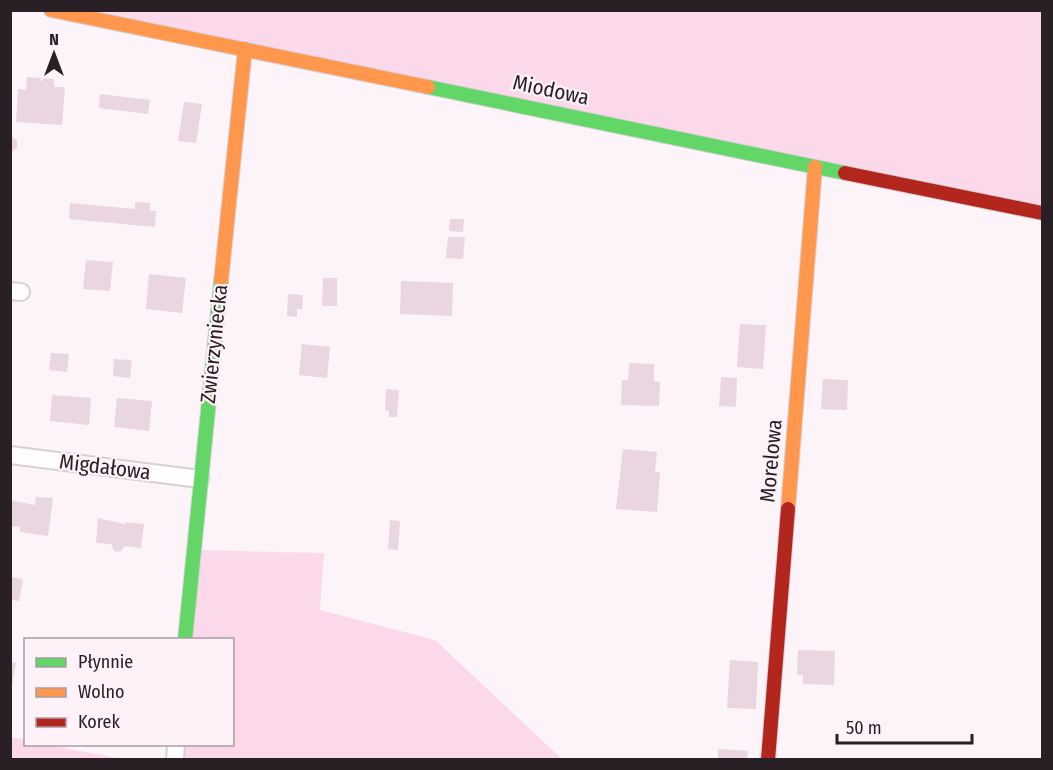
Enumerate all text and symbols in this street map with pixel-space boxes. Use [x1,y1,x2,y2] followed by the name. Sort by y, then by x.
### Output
[24,24,84,84] north arrow
[49,30,59,49] text: N
[510,69,592,111] street label: Miodowa
[195,283,233,405] street label: Zwierzyniecka
[754,418,788,504] street label: Morelowa
[58,449,152,485] street label: Migdałowa
[24,638,234,746] legend
[78,651,133,673] text: Płynnie
[78,681,124,703] text: Wolno
[837,707,972,745] scale bar
[78,711,120,733] text: Korek
[846,717,882,739] text: 50 m

